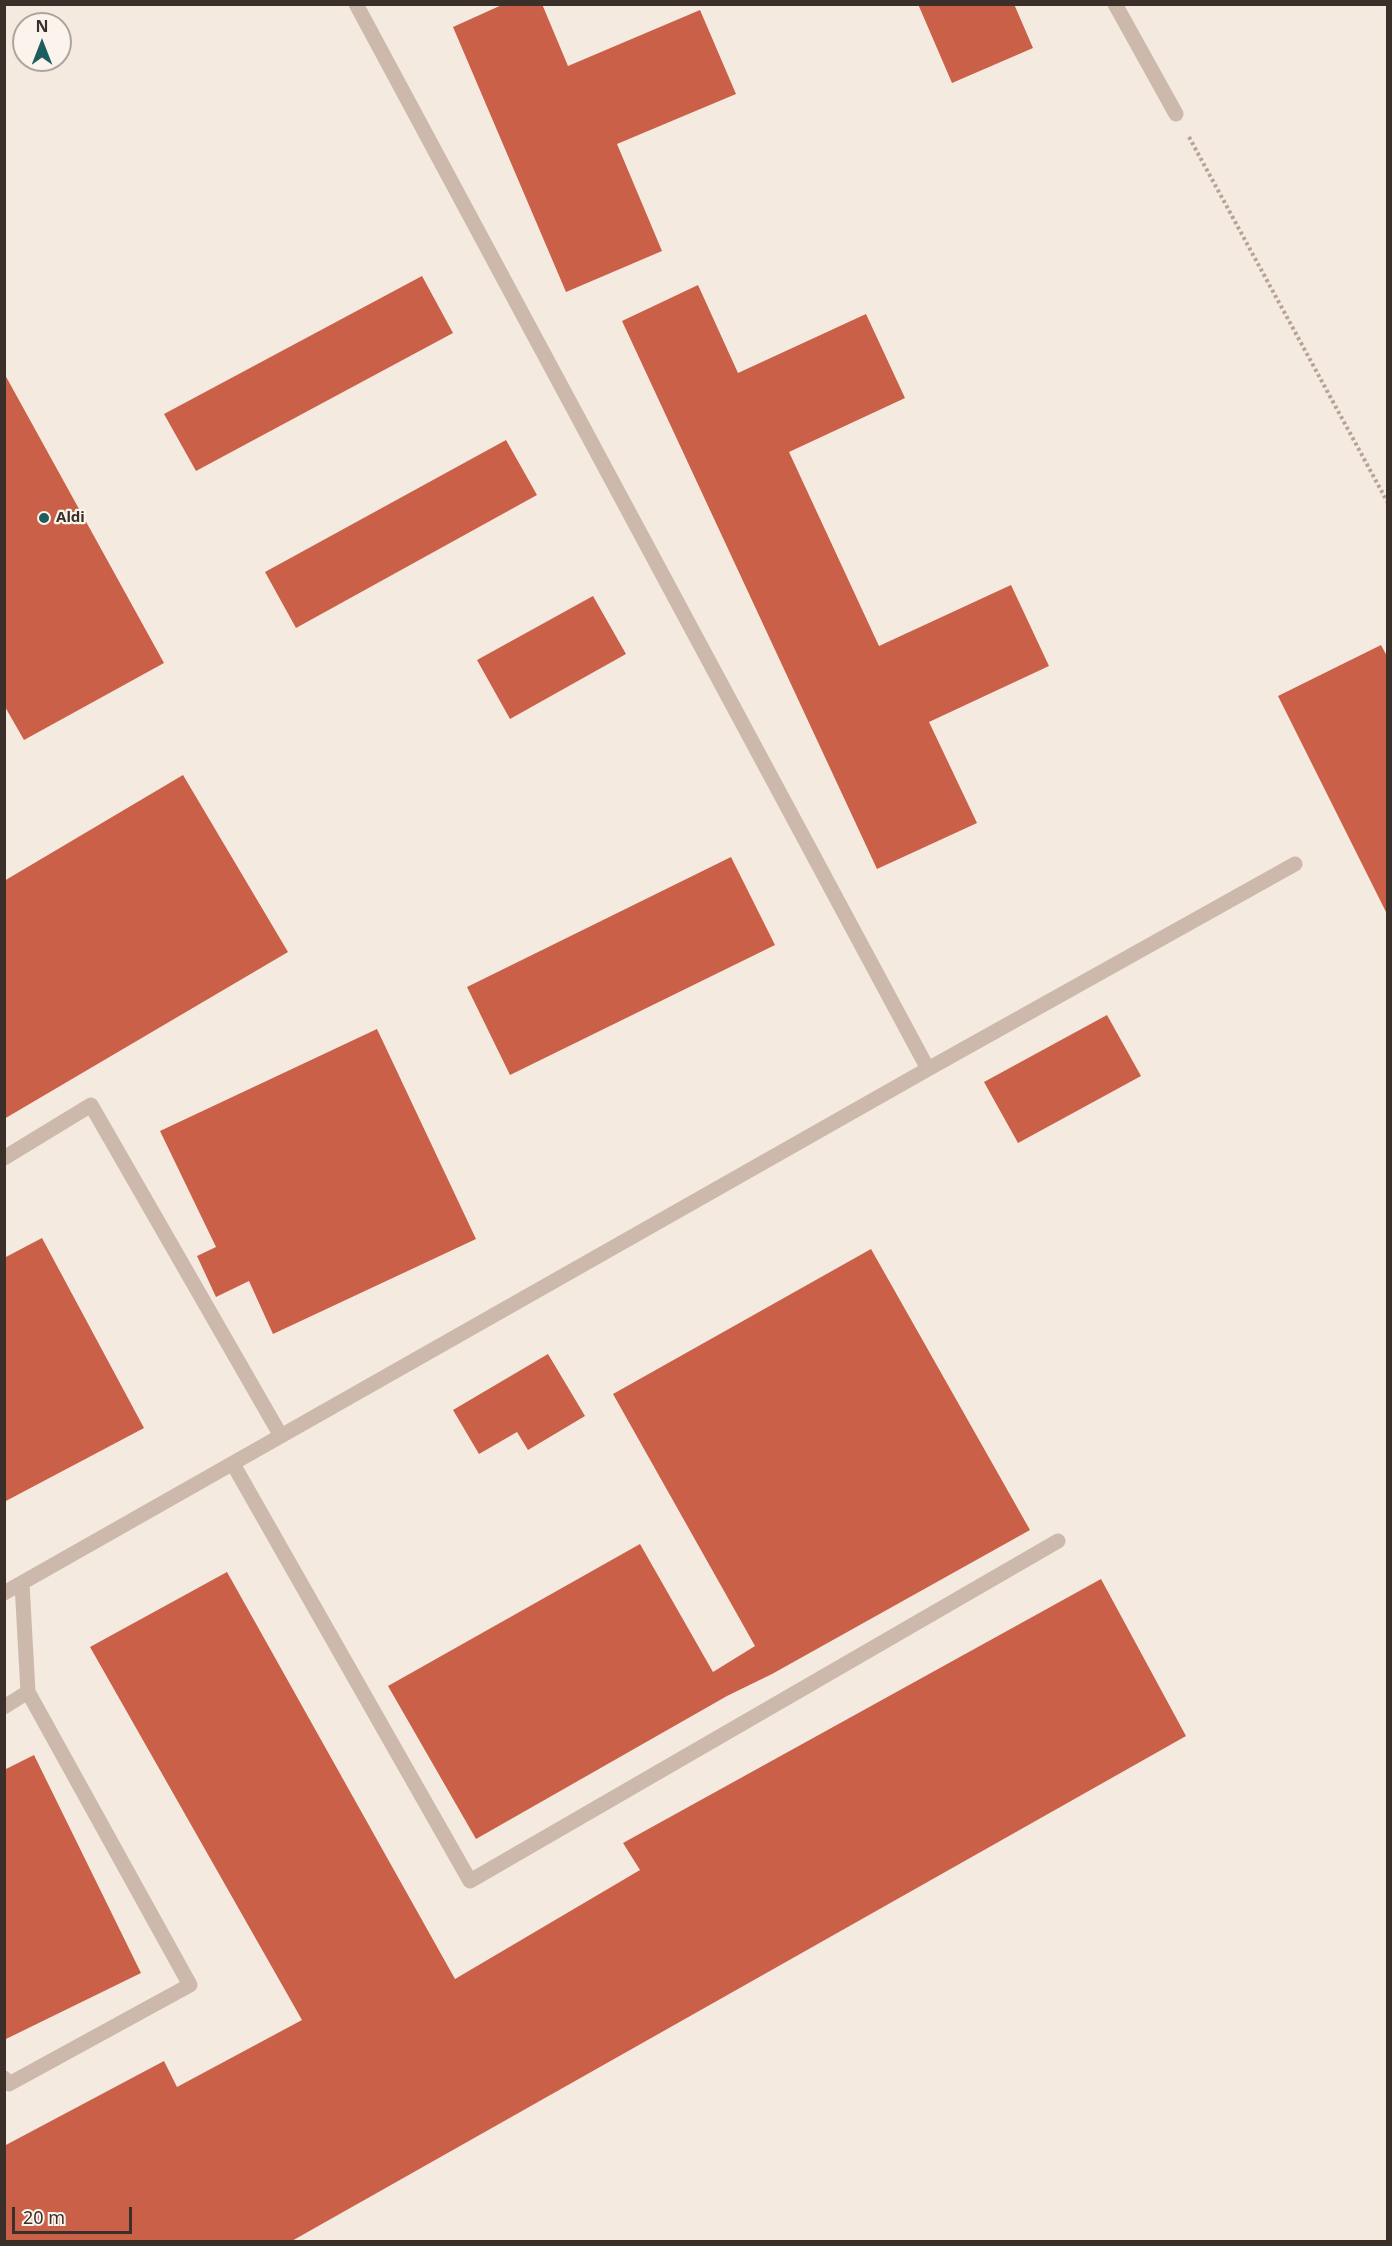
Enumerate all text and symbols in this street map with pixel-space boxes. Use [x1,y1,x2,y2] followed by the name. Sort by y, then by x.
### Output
[12,12,72,72] north arrow
[35,15,49,37] text: N
[56,509,85,527] place label: Aldi
[37,511,51,525] marker: Aldi
[15,2195,135,2233] scale bar
[23,2205,65,2229] text: 20 m

